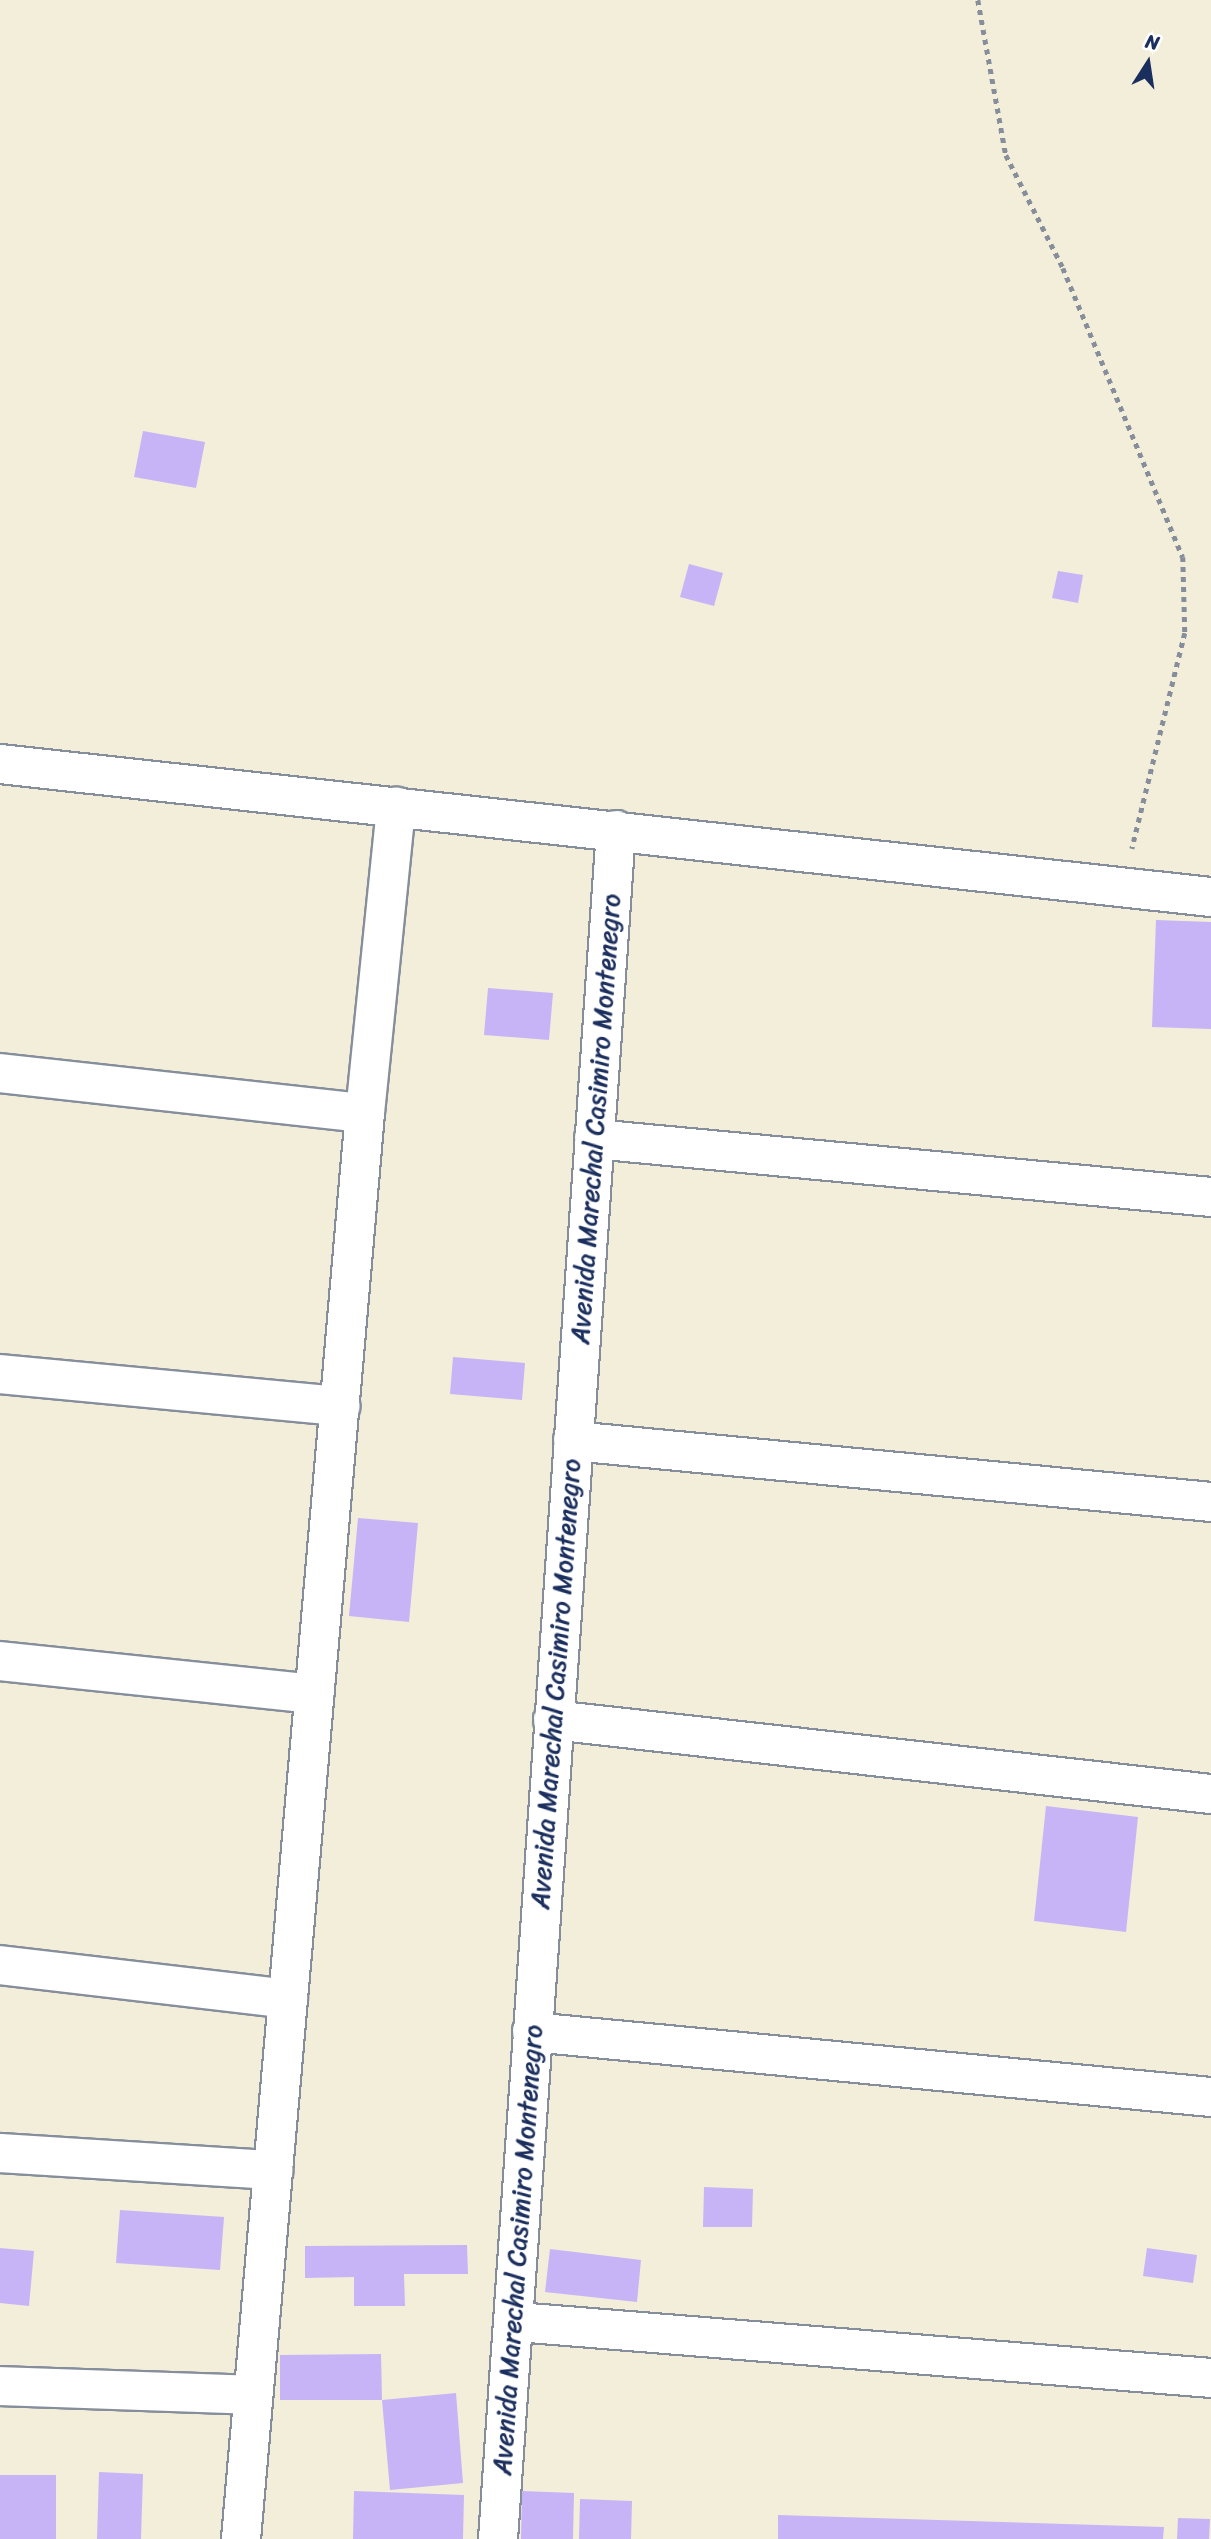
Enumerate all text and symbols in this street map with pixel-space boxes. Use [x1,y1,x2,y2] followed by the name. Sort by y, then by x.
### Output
[1143,24,1162,59] text: N
[1113,28,1183,98] north arrow
[565,892,627,1346] street label: Avenida Marechal Casimiro Montenegro
[525,1457,587,1911] street label: Avenida Marechal Casimiro Montenegro
[487,2023,549,2477] street label: Avenida Marechal Casimiro Montenegro

